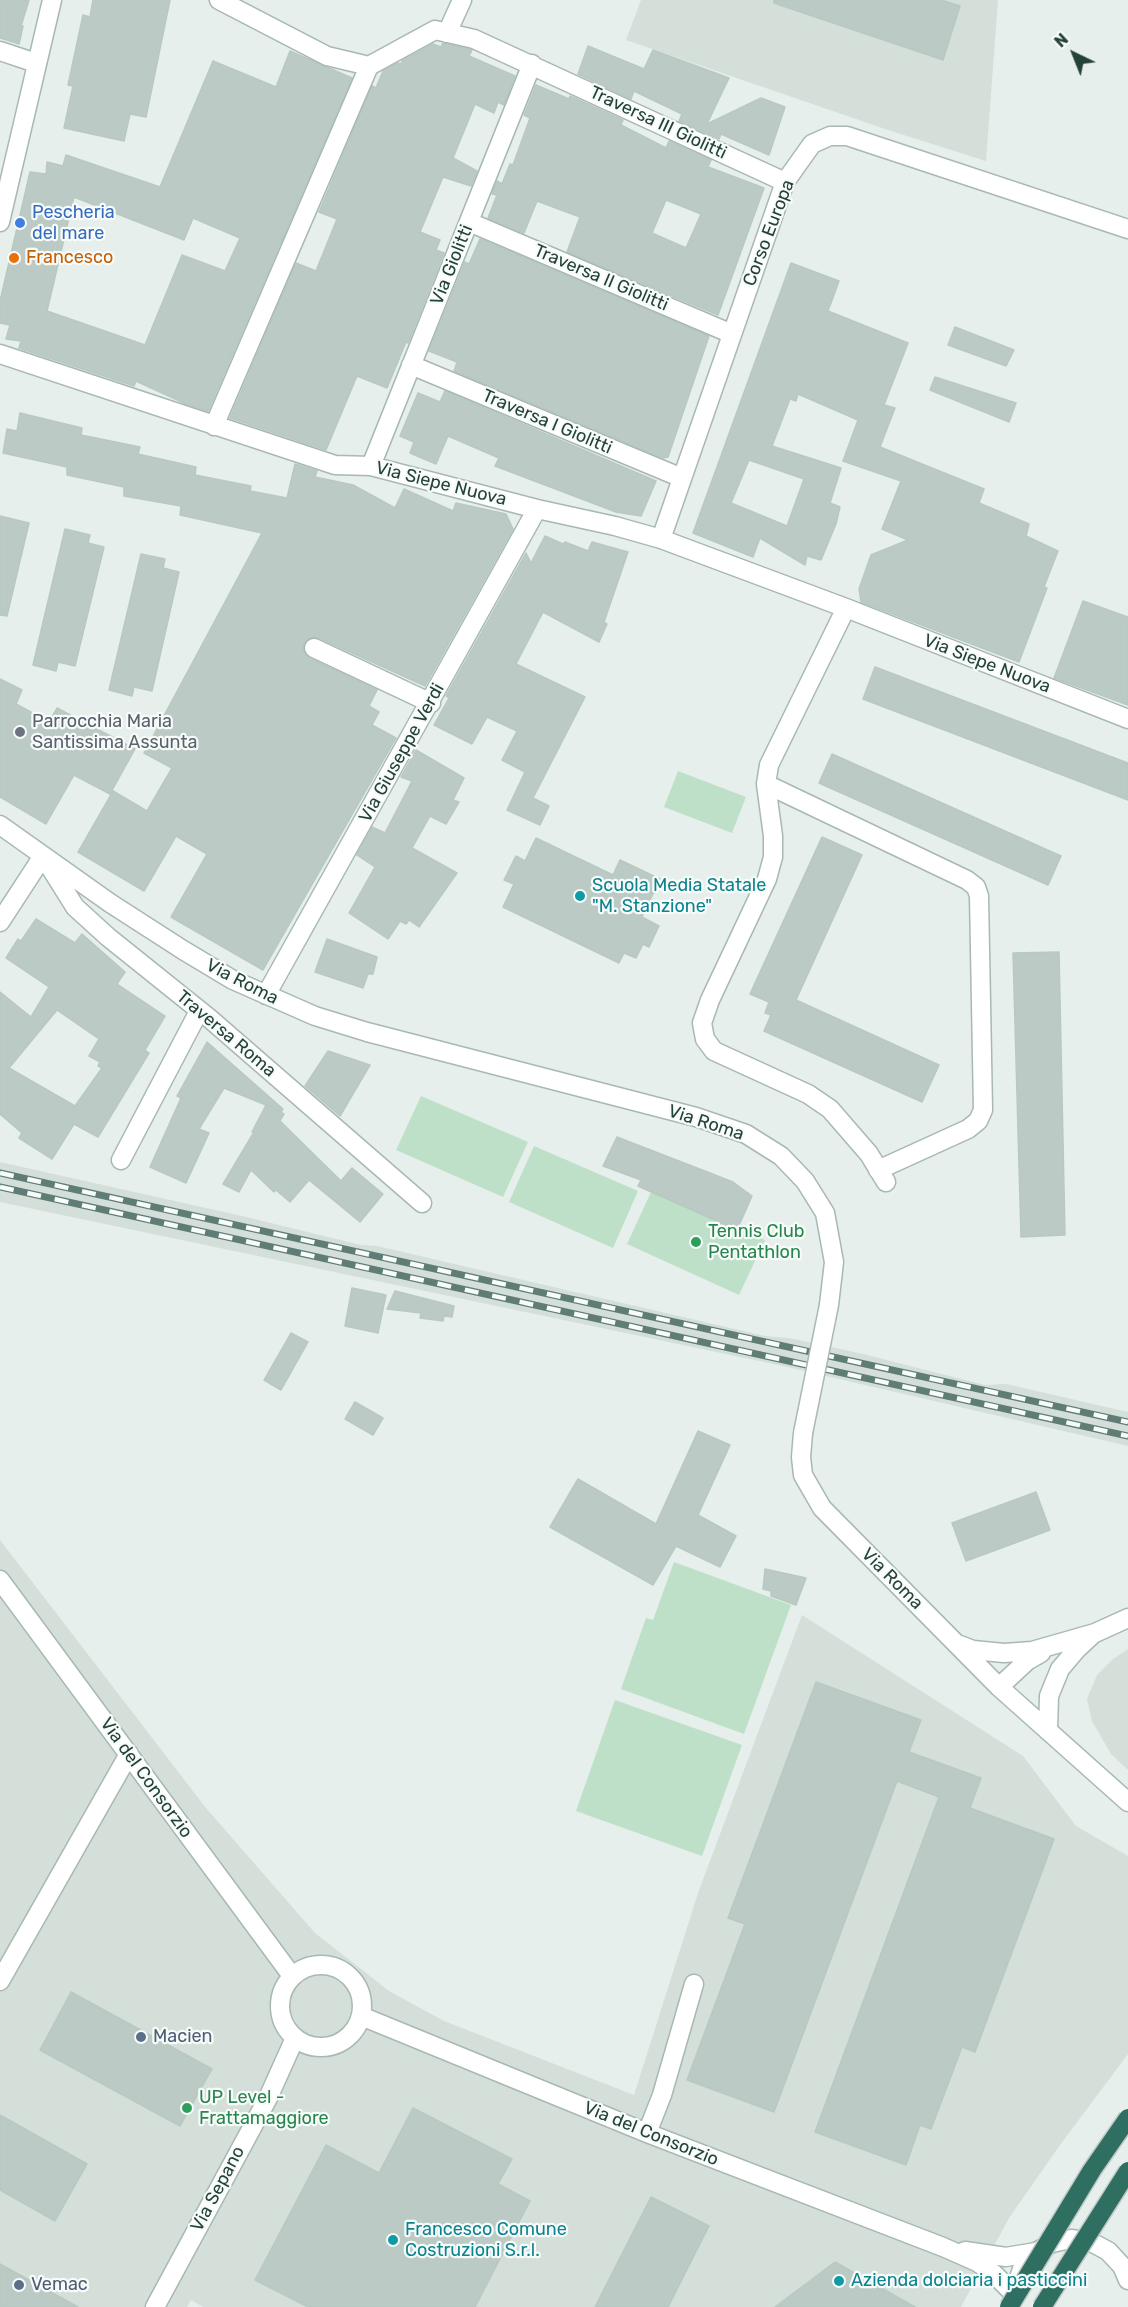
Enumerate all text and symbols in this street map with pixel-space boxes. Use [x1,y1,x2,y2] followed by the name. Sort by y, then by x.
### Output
[1044,24,1104,84] north arrow
[1051,30,1072,51] text: N
[586,82,730,164] street label: Traversa III Giolitti
[739,177,799,289] street label: Corso Europa
[32,202,115,244] place label: Pescheria del mare
[13,216,27,230] marker: Pescheria del mare
[426,222,478,308] street label: Via Giolitti
[531,240,671,316] street label: Traversa II Giolitti
[26,247,113,269] place label: Francesco
[7,251,21,265] marker: Francesco
[479,385,615,459] street label: Traversa I Giolitti
[373,457,509,511] street label: Via Siepe Nuova
[920,630,1054,698] street label: Via Siepe Nuova
[355,680,449,826] street label: Via Giuseppe Verdi
[32,711,197,754] place label: Parrocchia Maria Santissima Assunta
[13,725,27,739] marker: Parrocchia Maria Santissima Assunta
[592,875,766,918] place label: Scuola Media Statale "M. Stanzione"
[573,889,587,903] marker: Scuola Media Statale "M. Stanzione"
[202,955,282,1009] street label: Via Roma
[172,986,280,1082] street label: Traversa Roma
[665,1101,747,1145] street label: Via Roma
[708,1221,804,1264] place label: Tennis Club Pentathlon
[689,1235,703,1249] marker: Tennis Club Pentathlon
[857,1544,927,1614] street label: Via Roma
[95,1714,197,1842] street label: Via del Consorzio
[153,2026,213,2048] place label: Macien
[134,2030,148,2044] marker: Macien
[199,2087,329,2130] place label: UP Level - Frattamaggiore
[580,2097,722,2171] street label: Via del Consorzio
[180,2101,194,2115] marker: UP Level - Frattamaggiore
[186,2143,250,2235] street label: Via Sepano
[405,2219,567,2262] place label: Francesco Comune Costruzioni S.r.l.
[386,2233,400,2247] marker: Francesco Comune Costruzioni S.r.l.
[851,2270,1087,2292] place label: Azienda dolciaria i pasticcini
[31,2274,88,2296] place label: Vemac
[832,2274,846,2288] marker: Azienda dolciaria i pasticcini
[12,2278,26,2292] marker: Vemac

